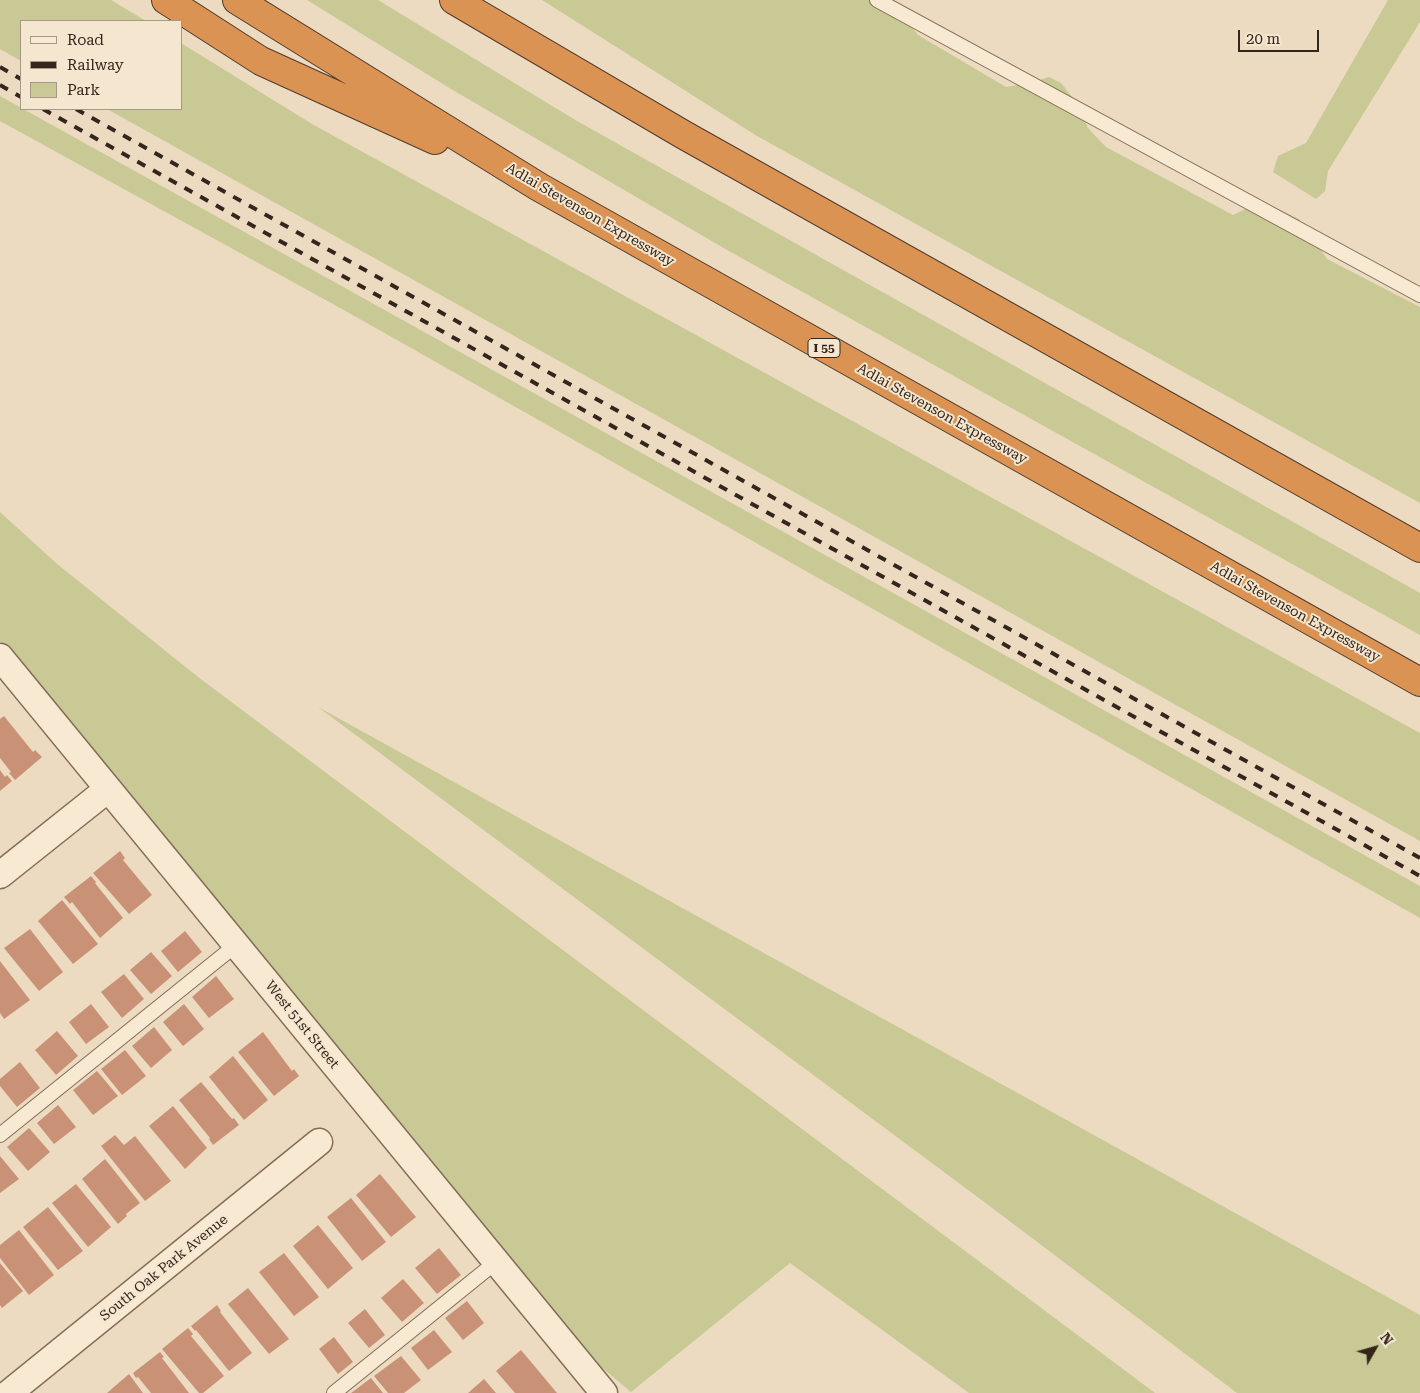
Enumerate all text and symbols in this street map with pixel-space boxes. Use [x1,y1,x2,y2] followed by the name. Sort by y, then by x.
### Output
[20,20,182,110] legend
[1240,20,1321,52] scale bar
[1246,30,1280,48] text: 20 m
[67,31,104,49] text: Road
[67,56,124,74] text: Railway
[67,81,100,99] text: Park
[503,160,677,270] street label: Adlai Stevenson Expressway
[808,338,840,358] road number: I 55
[854,360,1030,468] street label: Adlai Stevenson Expressway
[1207,558,1383,666] street label: Adlai Stevenson Expressway
[261,978,343,1072] street label: West 51st Street
[97,1211,231,1325] street label: South Oak Park Avenue
[1350,1323,1400,1373] north arrow
[1377,1330,1396,1348] text: N

